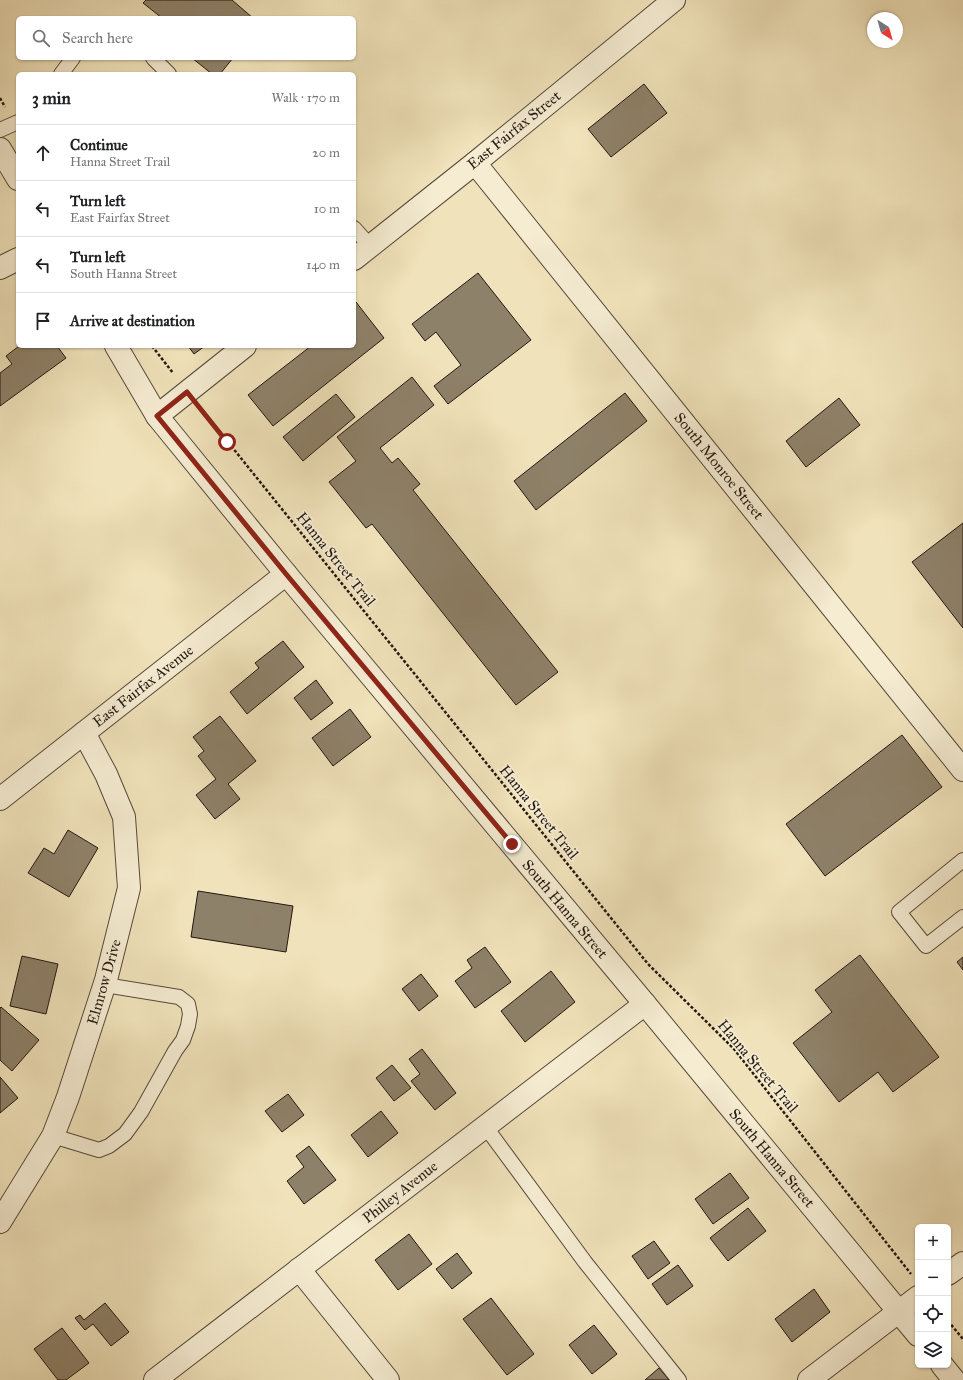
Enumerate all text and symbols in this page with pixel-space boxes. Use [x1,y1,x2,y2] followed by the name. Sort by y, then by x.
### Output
[867,12,903,48] north arrow
[16,16,356,60] search box
[30,27,52,49] icon: search
[62,29,133,47] text: Search here
[464,86,565,173] street label: East Fairfax Street
[32,88,71,109] text: 3 min
[271,90,340,106] text: Walk · 170 m
[70,136,128,154] text: Continue
[32,142,54,164] icon: ahead
[312,145,340,161] text: 20 m
[70,154,170,170] text: Hanna Street Trail
[70,192,126,210] text: Turn left
[32,198,54,220] icon: left
[314,201,340,217] text: 10 m
[70,210,170,226] text: East Fairfax Street
[70,248,126,266] text: Turn left
[32,254,54,276] icon: left
[306,257,340,273] text: 140 m
[70,266,177,282] text: South Hanna Street
[32,310,54,332] icon: arrive
[70,312,195,330] text: Arrive at destination
[670,409,768,524] street label: South Monroe Street
[218,433,236,451] route start
[293,508,380,610] street label: Hanna Street Trail
[89,641,197,731] street label: East Fairfax Avenue
[496,761,583,863] street label: Hanna Street Trail
[503,835,521,853] route end
[518,856,612,963] street label: South Hanna Street
[83,937,125,1027] street label: Elmrow Drive
[714,1016,803,1117] street label: Hanna Street Trail
[725,1105,819,1212] street label: South Hanna Street
[359,1157,441,1227] street label: Philley Avenue
[915,1224,951,1368] map controls
[915,1224,951,1260] button: +
[915,1260,951,1296] button: −
[915,1296,951,1332] button: locate
[915,1332,951,1368] button: layers

